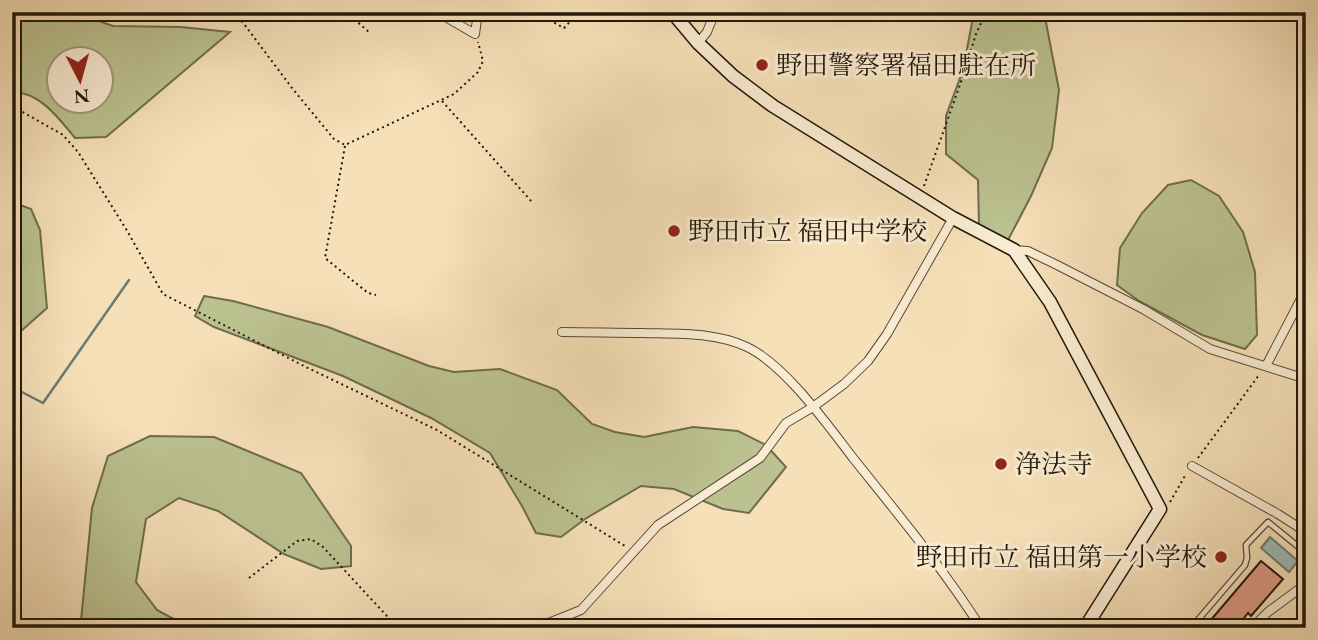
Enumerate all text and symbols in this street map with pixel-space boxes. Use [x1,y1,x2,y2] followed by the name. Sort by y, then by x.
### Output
[46,46,116,116] north arrow
[776,48,1036,82] place label: 野田警察署福田駐在所
[754,57,770,73] marker: 野田警察署福田駐在所
[72,83,91,110] text: N
[688,214,927,248] place label: 野田市立 福田中学校
[666,223,682,239] marker: 野田市立 福田中学校
[1015,447,1093,481] place label: 浄法寺
[993,456,1009,472] marker: 浄法寺
[916,540,1207,574] place label: 野田市立 福田第一小学校
[1213,549,1229,565] marker: 野田市立 福田第一小学校

